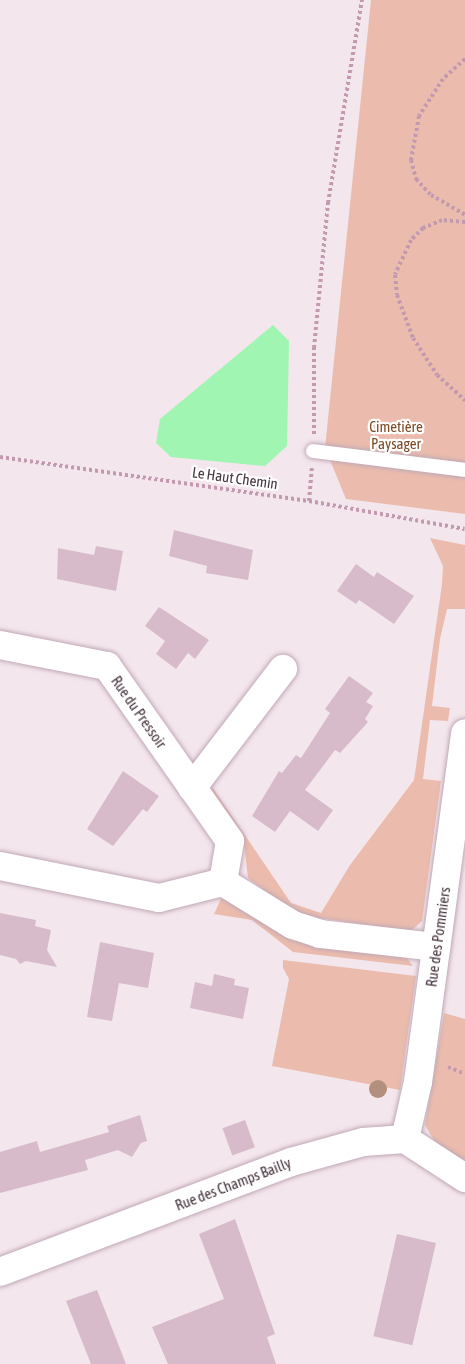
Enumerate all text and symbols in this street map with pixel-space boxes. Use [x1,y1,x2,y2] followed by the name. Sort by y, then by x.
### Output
[369,417,423,452] park label: Cimetière Paysager
[191,463,279,493] street label: Le Haut Chemin
[108,672,170,752] street label: Rue du Pressoir
[422,886,454,988] street label: Rue des Pommiers
[173,1154,293,1214] street label: Rue des Champs Bailly

